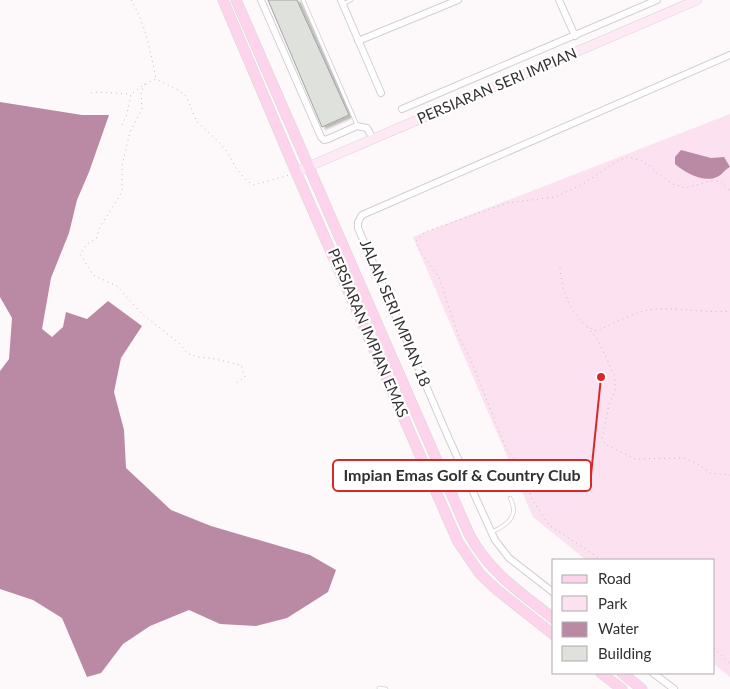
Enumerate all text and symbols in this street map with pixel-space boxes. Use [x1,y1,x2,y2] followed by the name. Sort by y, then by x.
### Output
[414,43,579,127] street label: PERSIARAN SERI IMPIAN
[357,236,435,389] street label: JALAN SERI IMPIAN 18
[325,245,413,420] street label: PERSIARAN IMPIAN EMAS
[333,460,591,491] callout: Impian Emas Golf & Country Club
[343,465,581,484] text: Impian Emas Golf & Country Club
[552,559,715,674] legend
[598,569,631,587] text: Road
[598,594,628,612] text: Park
[598,619,639,637] text: Water
[598,644,651,662] text: Building

